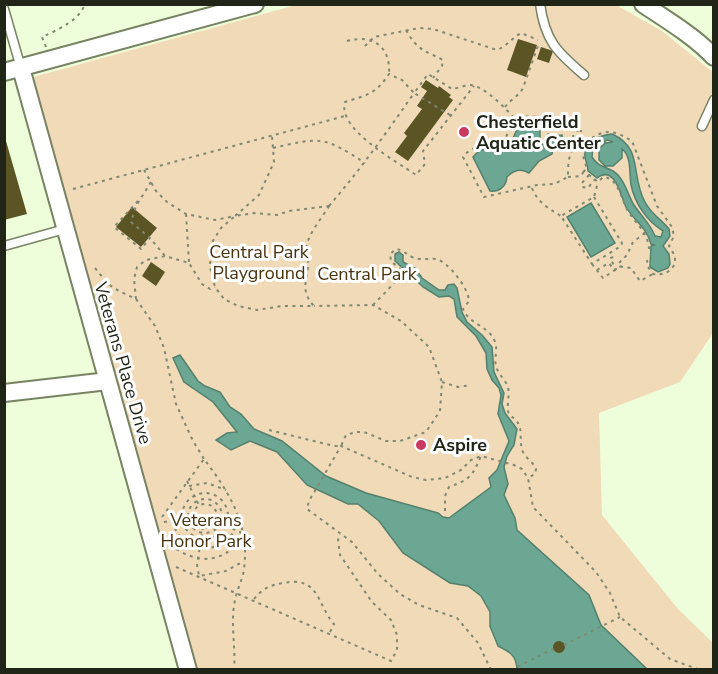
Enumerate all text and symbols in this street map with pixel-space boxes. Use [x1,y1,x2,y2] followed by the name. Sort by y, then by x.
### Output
[476,110,601,155] place label: Chesterfield Aquatic Center
[457,125,471,139] marker: Chesterfield Aquatic Center
[209,240,310,285] park label: Central Park Playground
[317,262,418,286] park label: Central Park
[88,278,158,447] street label: Veterans Place Drive
[433,433,487,457] place label: Aspire
[414,438,428,452] marker: Aspire
[161,508,252,553] park label: Veterans Honor Park

